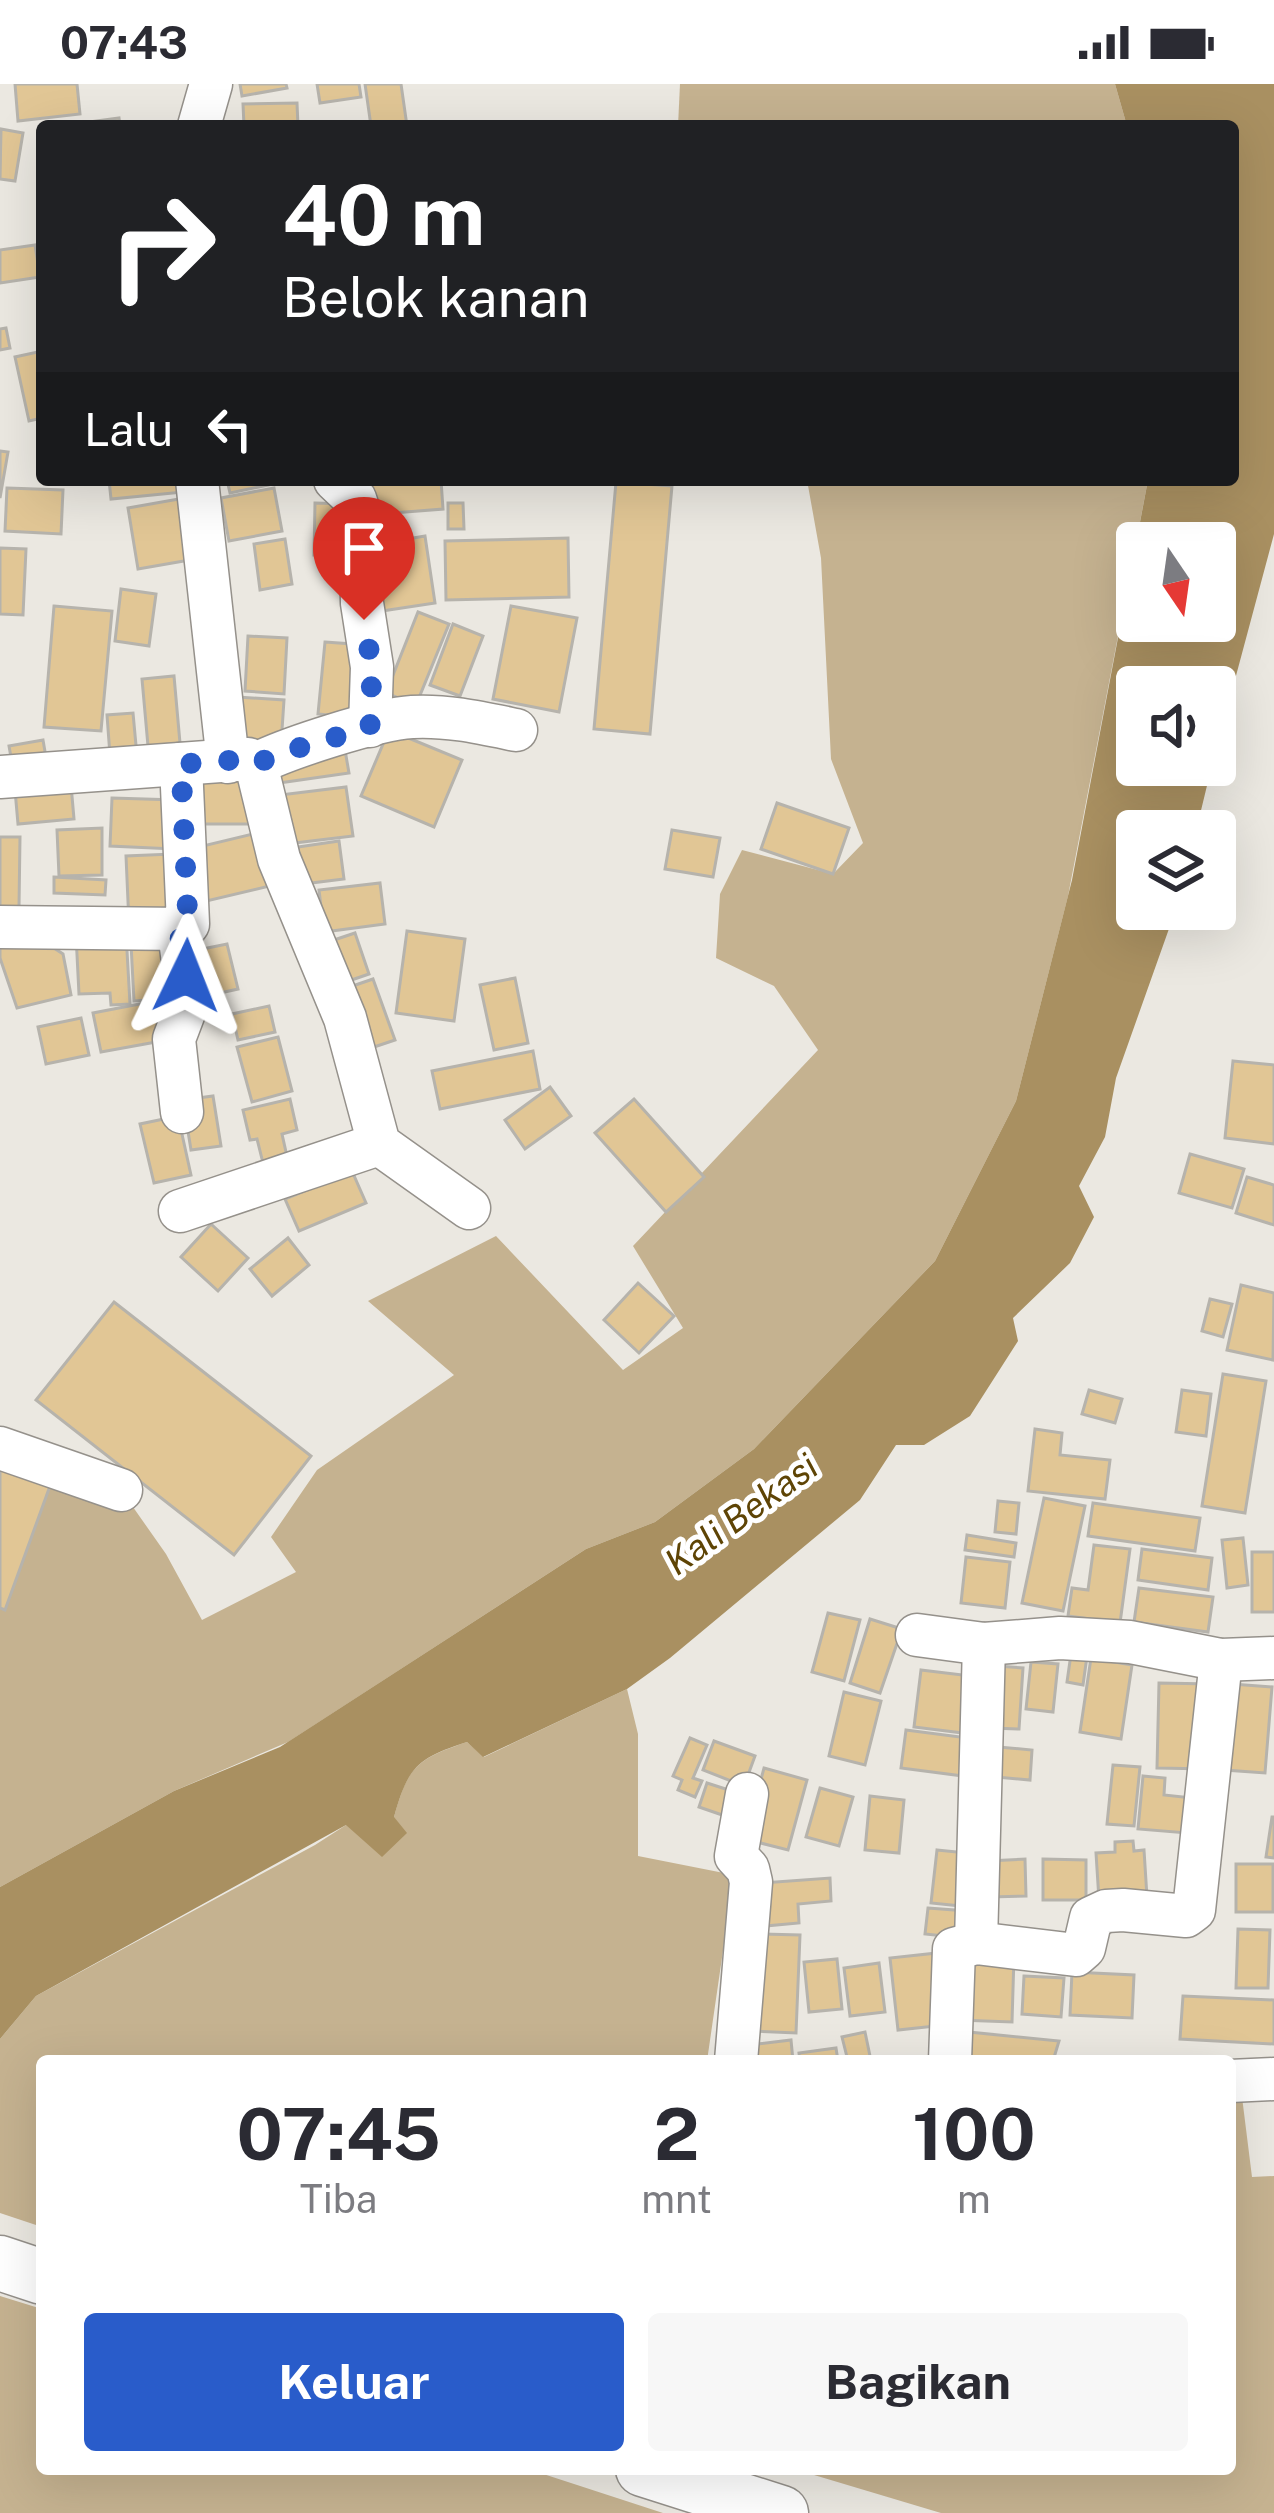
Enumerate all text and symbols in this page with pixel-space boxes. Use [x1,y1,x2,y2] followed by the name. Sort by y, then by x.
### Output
[60,16,188,69] text: 07:43
[282,165,485,264] text: 40 m
[84,168,240,324] icon: right
[282,266,590,329] text: Belok kanan
[197,396,263,462] icon: left
[84,403,173,456] text: Lalu
[313,497,415,620] pin
[331,515,397,581] icon: arrive
[1116,522,1236,642] north arrow
[1116,522,1236,930] map controls
[1116,666,1236,786] button: sound
[1116,810,1236,930] button: layers
[123,913,249,1039] position arrow
[657,1445,825,1583] water label: Kali Bekasi
[236,2092,441,2176] text: 07:45
[654,2092,699,2176] text: 2
[912,2092,1036,2176] text: 100
[300,2176,377,2222] text: Tiba
[641,2176,712,2222] text: mnt
[957,2176,991,2222] text: m
[84,2313,624,2451] button: Keluar
[648,2313,1188,2451] button: Bagikan

